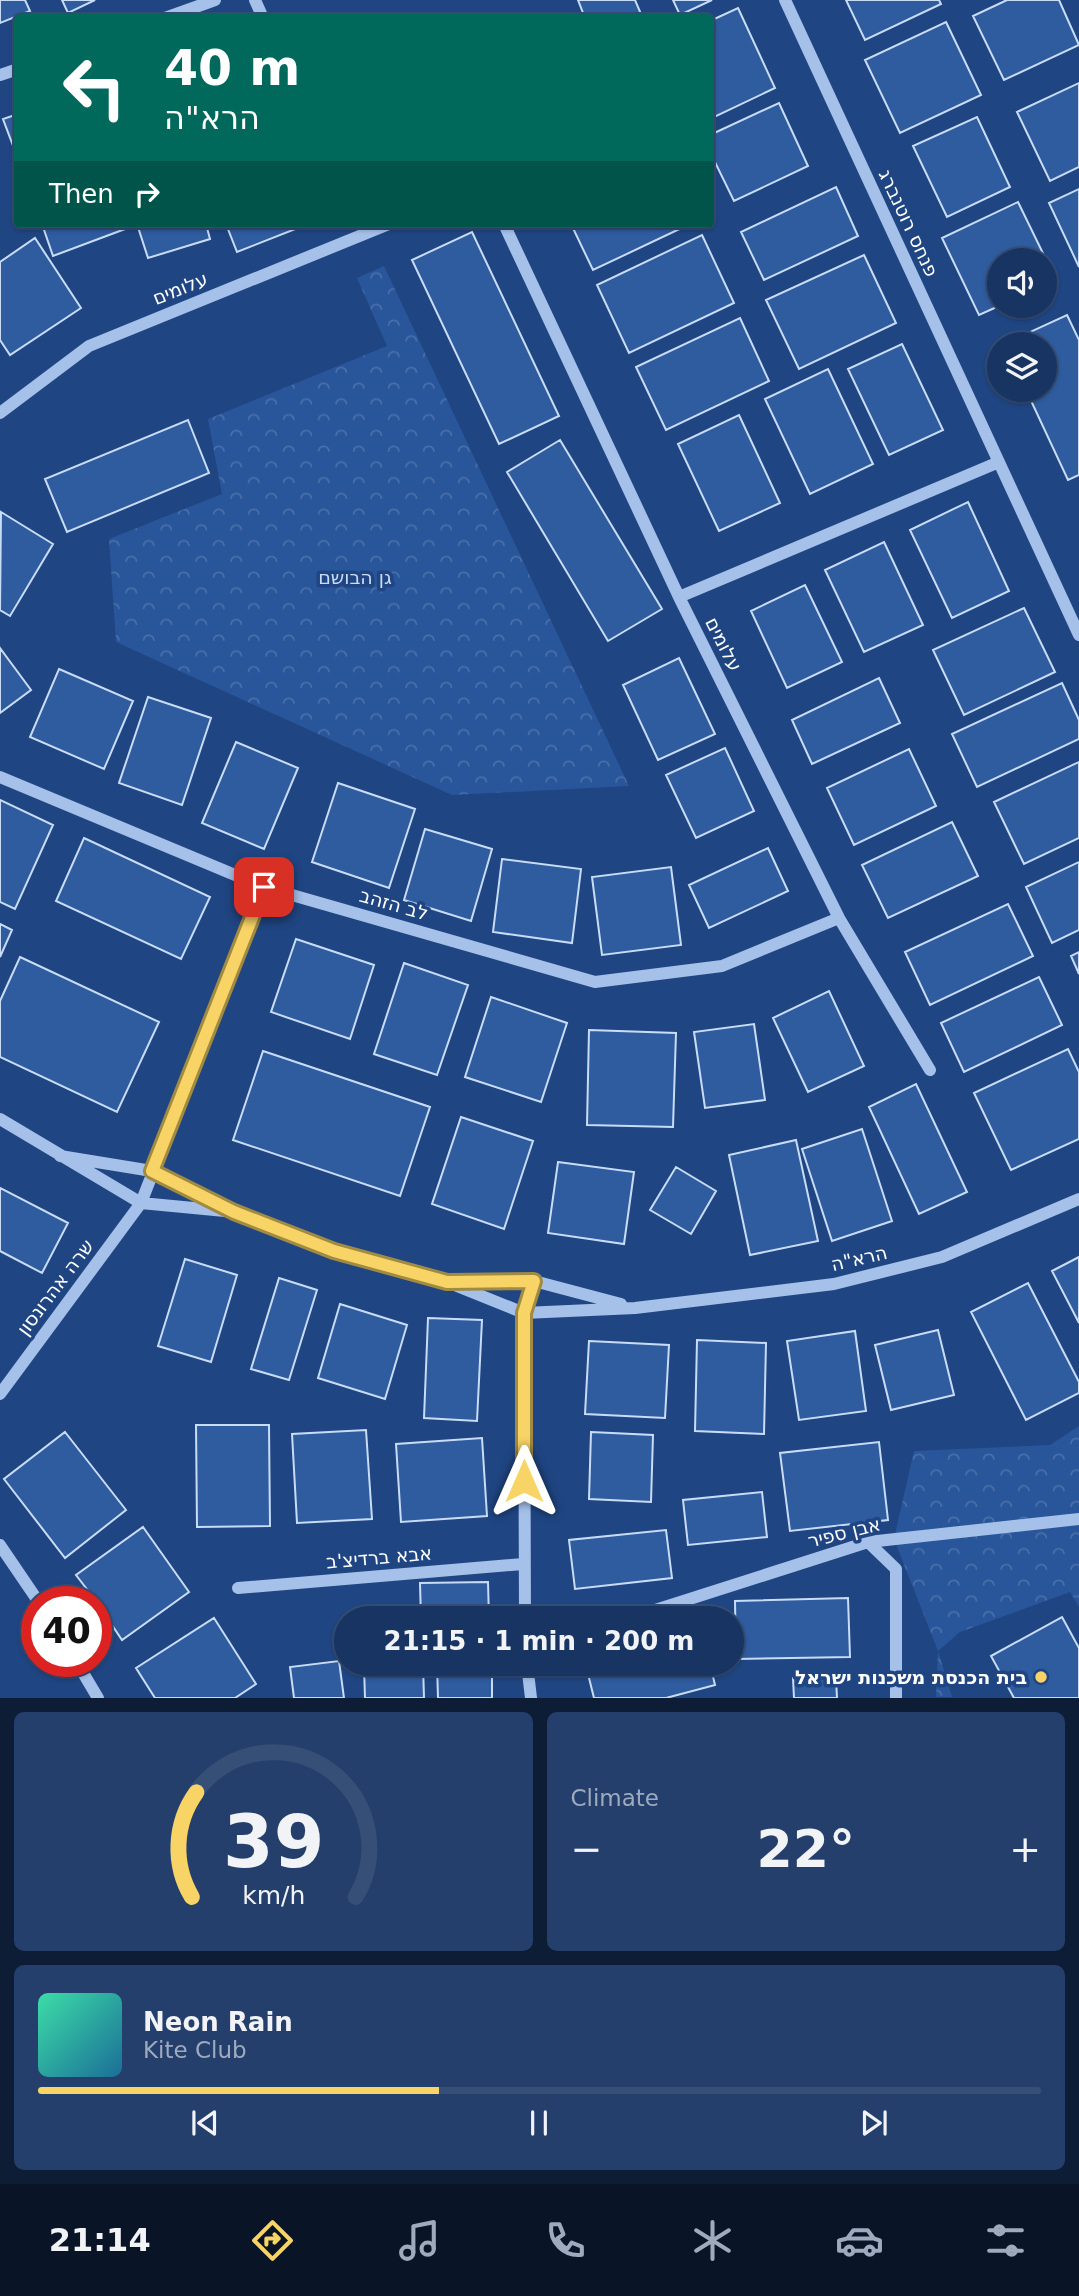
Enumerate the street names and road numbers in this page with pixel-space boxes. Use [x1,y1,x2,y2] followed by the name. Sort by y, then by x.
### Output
[875,166,943,280] street label: פנחס רוטנברג
[149,267,211,309] street label: עלומים
[701,613,747,675] street label: עלומים
[357,884,431,924] street label: לב הזהב
[12,1235,98,1339] street label: שרה אהרונסון
[829,1241,889,1275] street label: הרא"ה
[805,1512,883,1552] street label: אבן ספיר
[325,1541,433,1573] street label: אבא ברדיצ'ב

